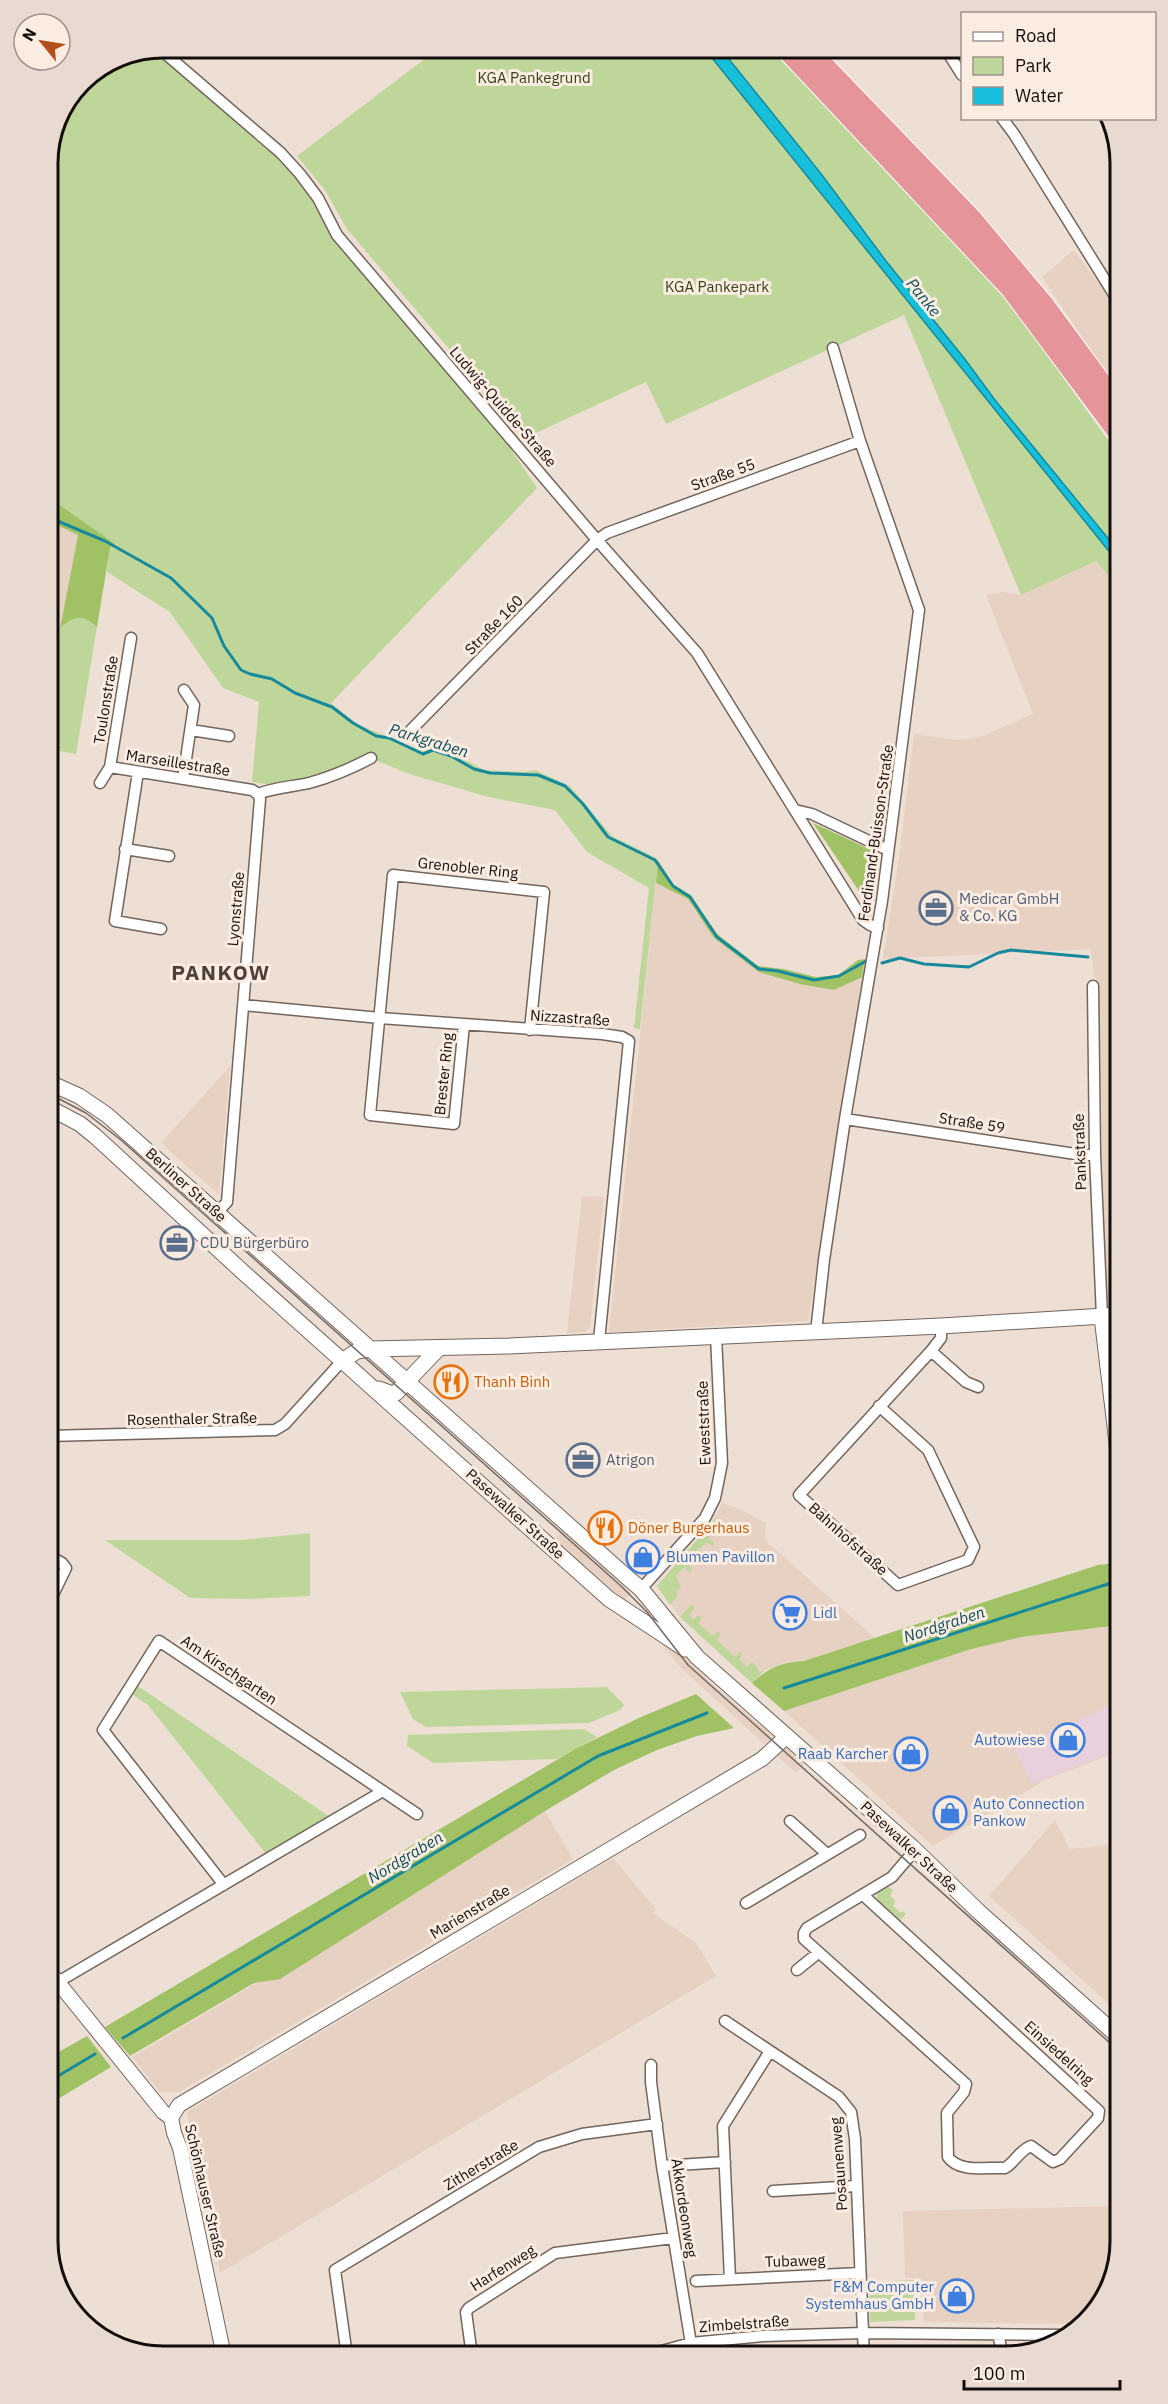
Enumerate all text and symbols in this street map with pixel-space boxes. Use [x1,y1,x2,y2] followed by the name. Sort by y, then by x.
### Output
[12,12,72,72] north arrow
[961,12,1156,120] legend
[17,24,41,45] text: N
[1015,24,1056,47] text: Road
[1015,54,1052,77] text: Park
[477,68,591,87] park label: KGA Pankegrund
[1015,84,1064,107] text: Water
[902,274,946,320] water label: Panke
[665,277,769,296] park label: KGA Pankepark
[446,342,561,471] street label: Ludwig-Quidde-Straße
[688,454,757,495] street label: Straße 55
[460,591,527,659] street label: Straße 160
[89,654,122,745] street label: Toulonstraße
[387,718,471,762] water label: Parkgraben
[854,743,897,923] street label: Ferdinand-Buisson-Straße
[125,745,231,780] street label: Marseillestraße
[417,853,519,882] street label: Grenobler Ring
[223,871,248,947] street label: Lyonstraße
[959,889,1059,925] place label: Medicar GmbH & Co. KG
[918,890,954,926] office icon: Medicar GmbH & Co. KG
[171,958,271,986] district label: PANKOW
[529,1005,611,1030] street label: Nizzastraße
[430,1032,457,1116] street label: Brester Ring
[938,1108,1007,1137] street label: Straße 59
[1069,1113,1090,1191] street label: Pankstraße
[142,1143,231,1226] street label: Berliner Straße
[159,1225,195,1261] office icon: CDU Bürgerbüro
[200,1233,309,1252] place label: CDU Bürgerbüro
[433,1364,469,1400] restaurant icon: Thanh Binh
[474,1372,550,1391] place label: Thanh Binh
[693,1380,714,1466] street label: Eweststraße
[127,1408,257,1429] street label: Rosenthaler Straße
[565,1442,601,1478] office icon: Atrigon
[606,1450,655,1469] place label: Atrigon
[462,1464,569,1563] street label: Pasewalker Straße
[805,1498,892,1579] street label: Bahnhofstraße
[587,1510,623,1546] restaurant icon: Döner Burgerhaus
[628,1518,750,1537] place label: Döner Burgerhaus
[625,1539,661,1575] shop icon: Blumen Pavillon
[666,1547,775,1566] place label: Blumen Pavillon
[772,1595,808,1631] supermarket icon: Lidl
[901,1601,987,1647] water label: Nordgraben
[813,1603,837,1622] place label: Lidl
[178,1630,281,1709] street label: Am Kirschgarten
[1050,1722,1086,1758] shop icon: Autowiese
[974,1730,1045,1749] place label: Autowiese
[893,1736,929,1772] shop icon: Raab Karcher
[798,1744,888,1763] place label: Raab Karcher
[973,1794,1085,1830] place label: Auto Connection Pankow
[932,1795,968,1831] shop icon: Auto Connection Pankow
[857,1797,962,1897] street label: Pasewalker Straße
[364,1827,446,1887] water label: Nordgraben
[426,1880,513,1943] street label: Marienstraße
[1021,2016,1098,2089] street label: Einsiedelring
[826,2116,851,2211] street label: Posaunenweg
[181,2122,230,2260] street label: Schönhauser Straße
[440,2135,522,2194] street label: Zitherstraße
[667,2157,702,2259] street label: Akkordeonweg
[467,2240,539,2295] street label: Harfenweg
[764,2250,826,2271] street label: Tubaweg
[805,2277,934,2313] place label: F&M Computer Systemhaus GmbH
[939,2278,975,2314] shop icon: F&M Computer Systemhaus GmbH
[698,2311,790,2336] street label: Zimbelstraße
[964,2353,1120,2391] scale bar
[973,2362,1025,2385] text: 100 m

